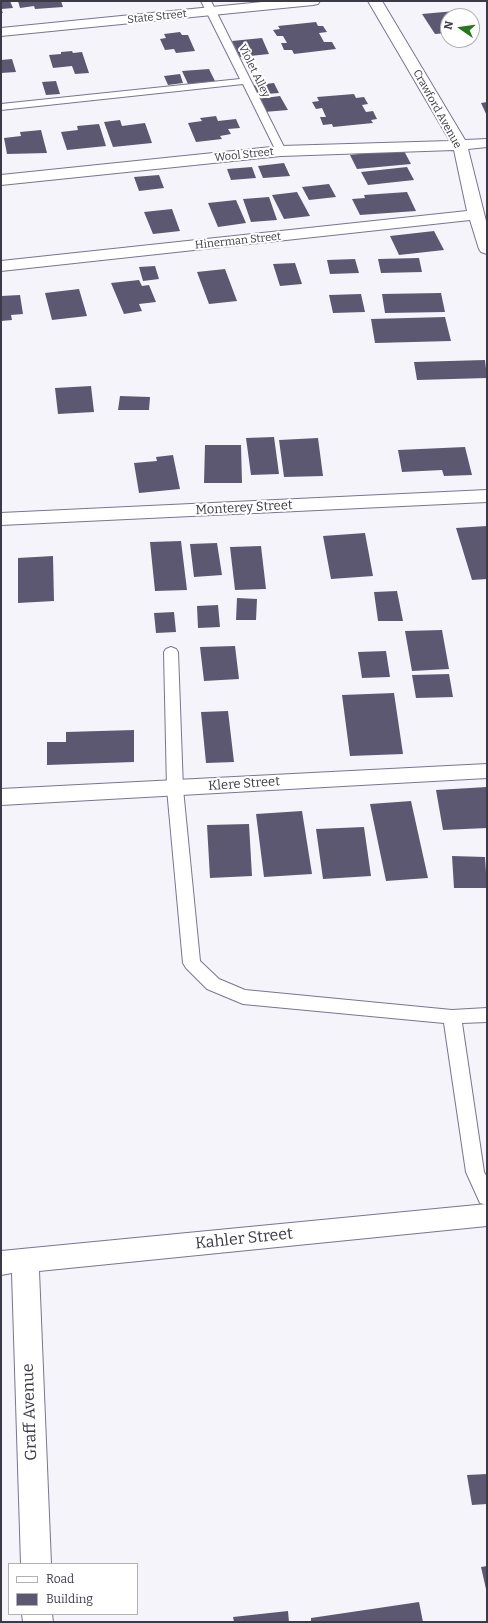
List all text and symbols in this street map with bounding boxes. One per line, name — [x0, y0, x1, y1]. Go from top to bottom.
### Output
street label: State Street — [127, 7, 187, 27]
north arrow — [440, 8, 480, 48]
text: N — [442, 20, 456, 31]
street label: Violet Alley — [235, 42, 273, 100]
street label: Crawford Avenue — [410, 67, 464, 151]
street label: Wool Street — [214, 145, 274, 165]
street label: Hinerman Street — [194, 230, 282, 252]
street label: Monterey Street — [195, 498, 293, 518]
street label: Klere Street — [208, 774, 280, 794]
street label: Kahler Street — [194, 1224, 294, 1254]
street label: Graff Avenue — [19, 1363, 41, 1461]
legend — [8, 1563, 138, 1615]
text: Road — [46, 1572, 74, 1586]
text: Building — [46, 1592, 93, 1606]

